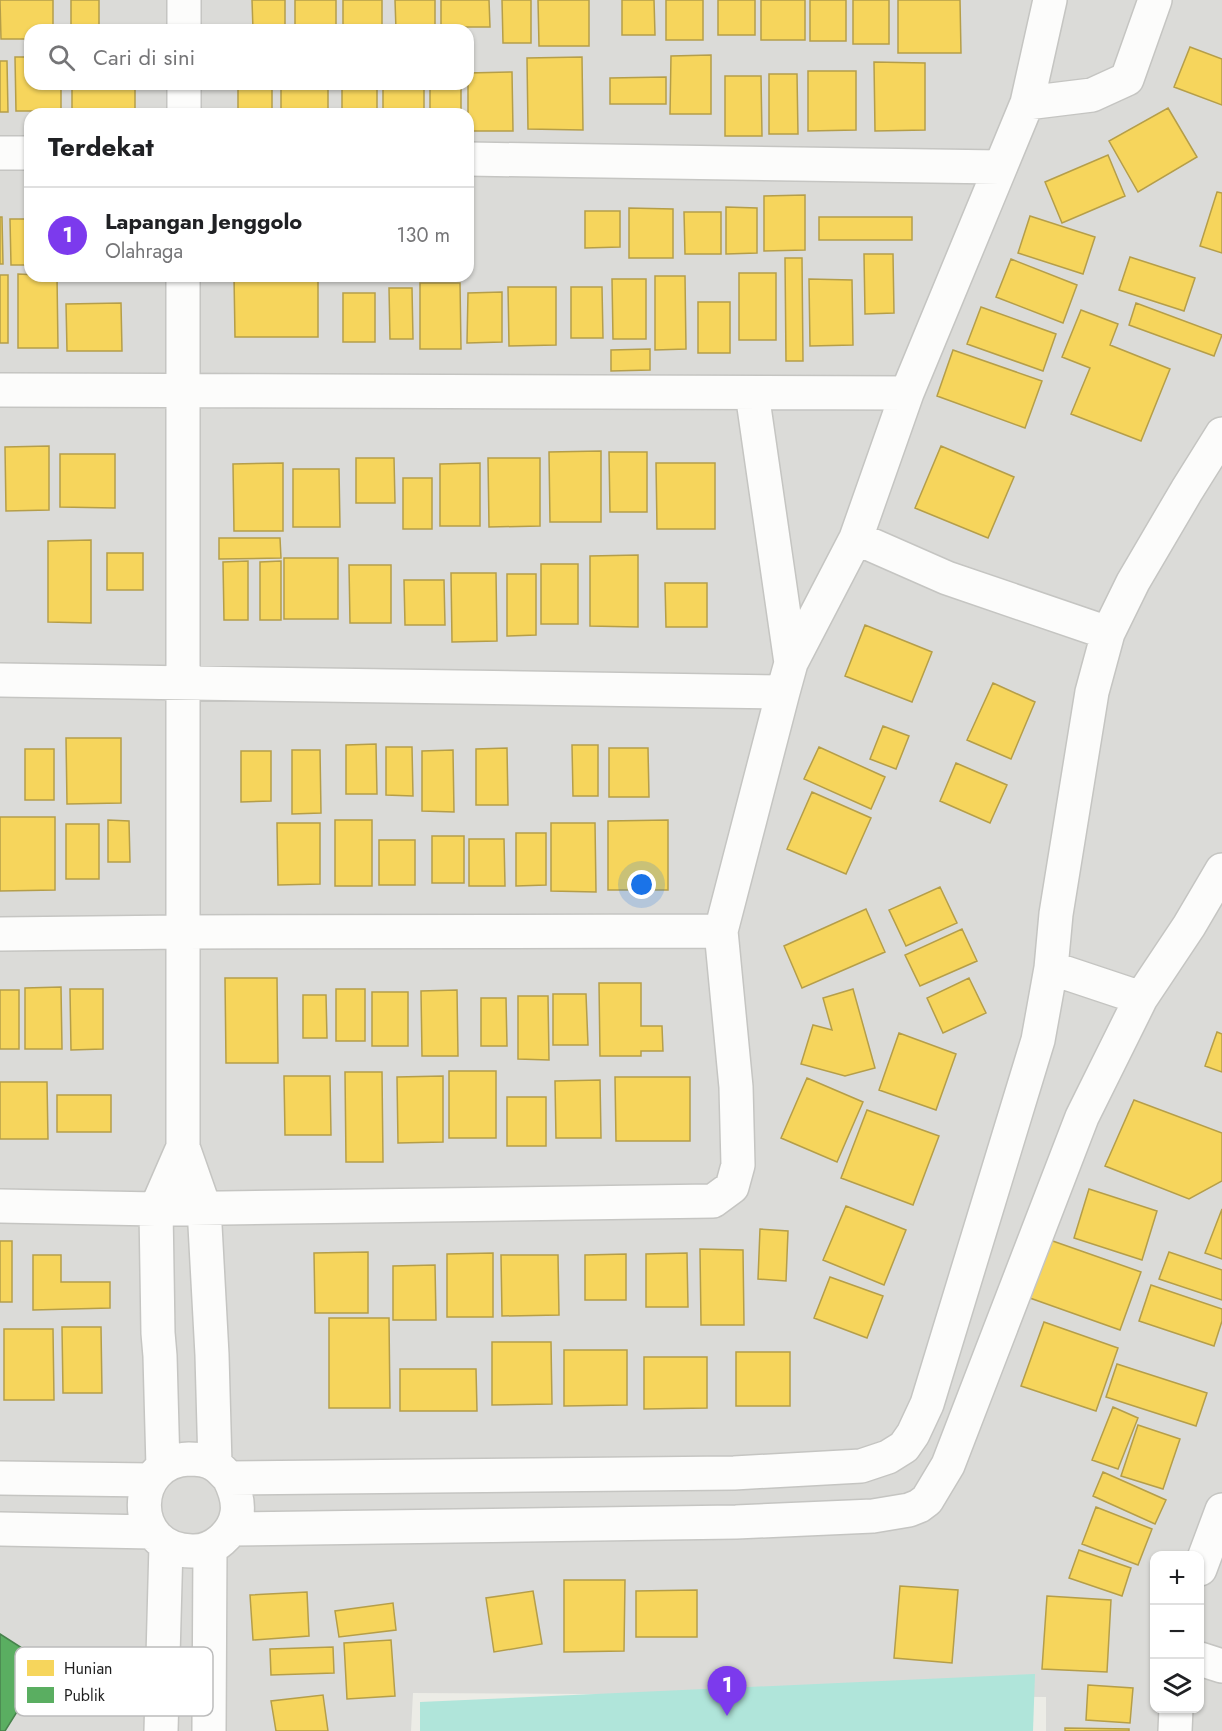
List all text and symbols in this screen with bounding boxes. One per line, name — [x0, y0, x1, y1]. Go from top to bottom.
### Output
search box — [24, 24, 474, 90]
icon: search — [45, 41, 78, 74]
text: Cari di sini — [93, 41, 195, 73]
text: Terdekat — [48, 128, 154, 166]
text: Lapangan Jenggolo — [105, 205, 302, 237]
text: 1 — [62, 221, 73, 250]
text: 130 m — [396, 221, 450, 250]
text: Olahraga — [105, 237, 183, 266]
your location — [627, 870, 656, 899]
map controls — [1150, 1551, 1204, 1713]
button: + — [1150, 1551, 1204, 1605]
button: − — [1150, 1605, 1204, 1659]
legend — [15, 1647, 213, 1716]
text: Hunian — [64, 1657, 113, 1680]
button: layers — [1150, 1659, 1204, 1713]
pin: 1 — [708, 1666, 746, 1716]
text: Publik — [64, 1684, 106, 1707]

